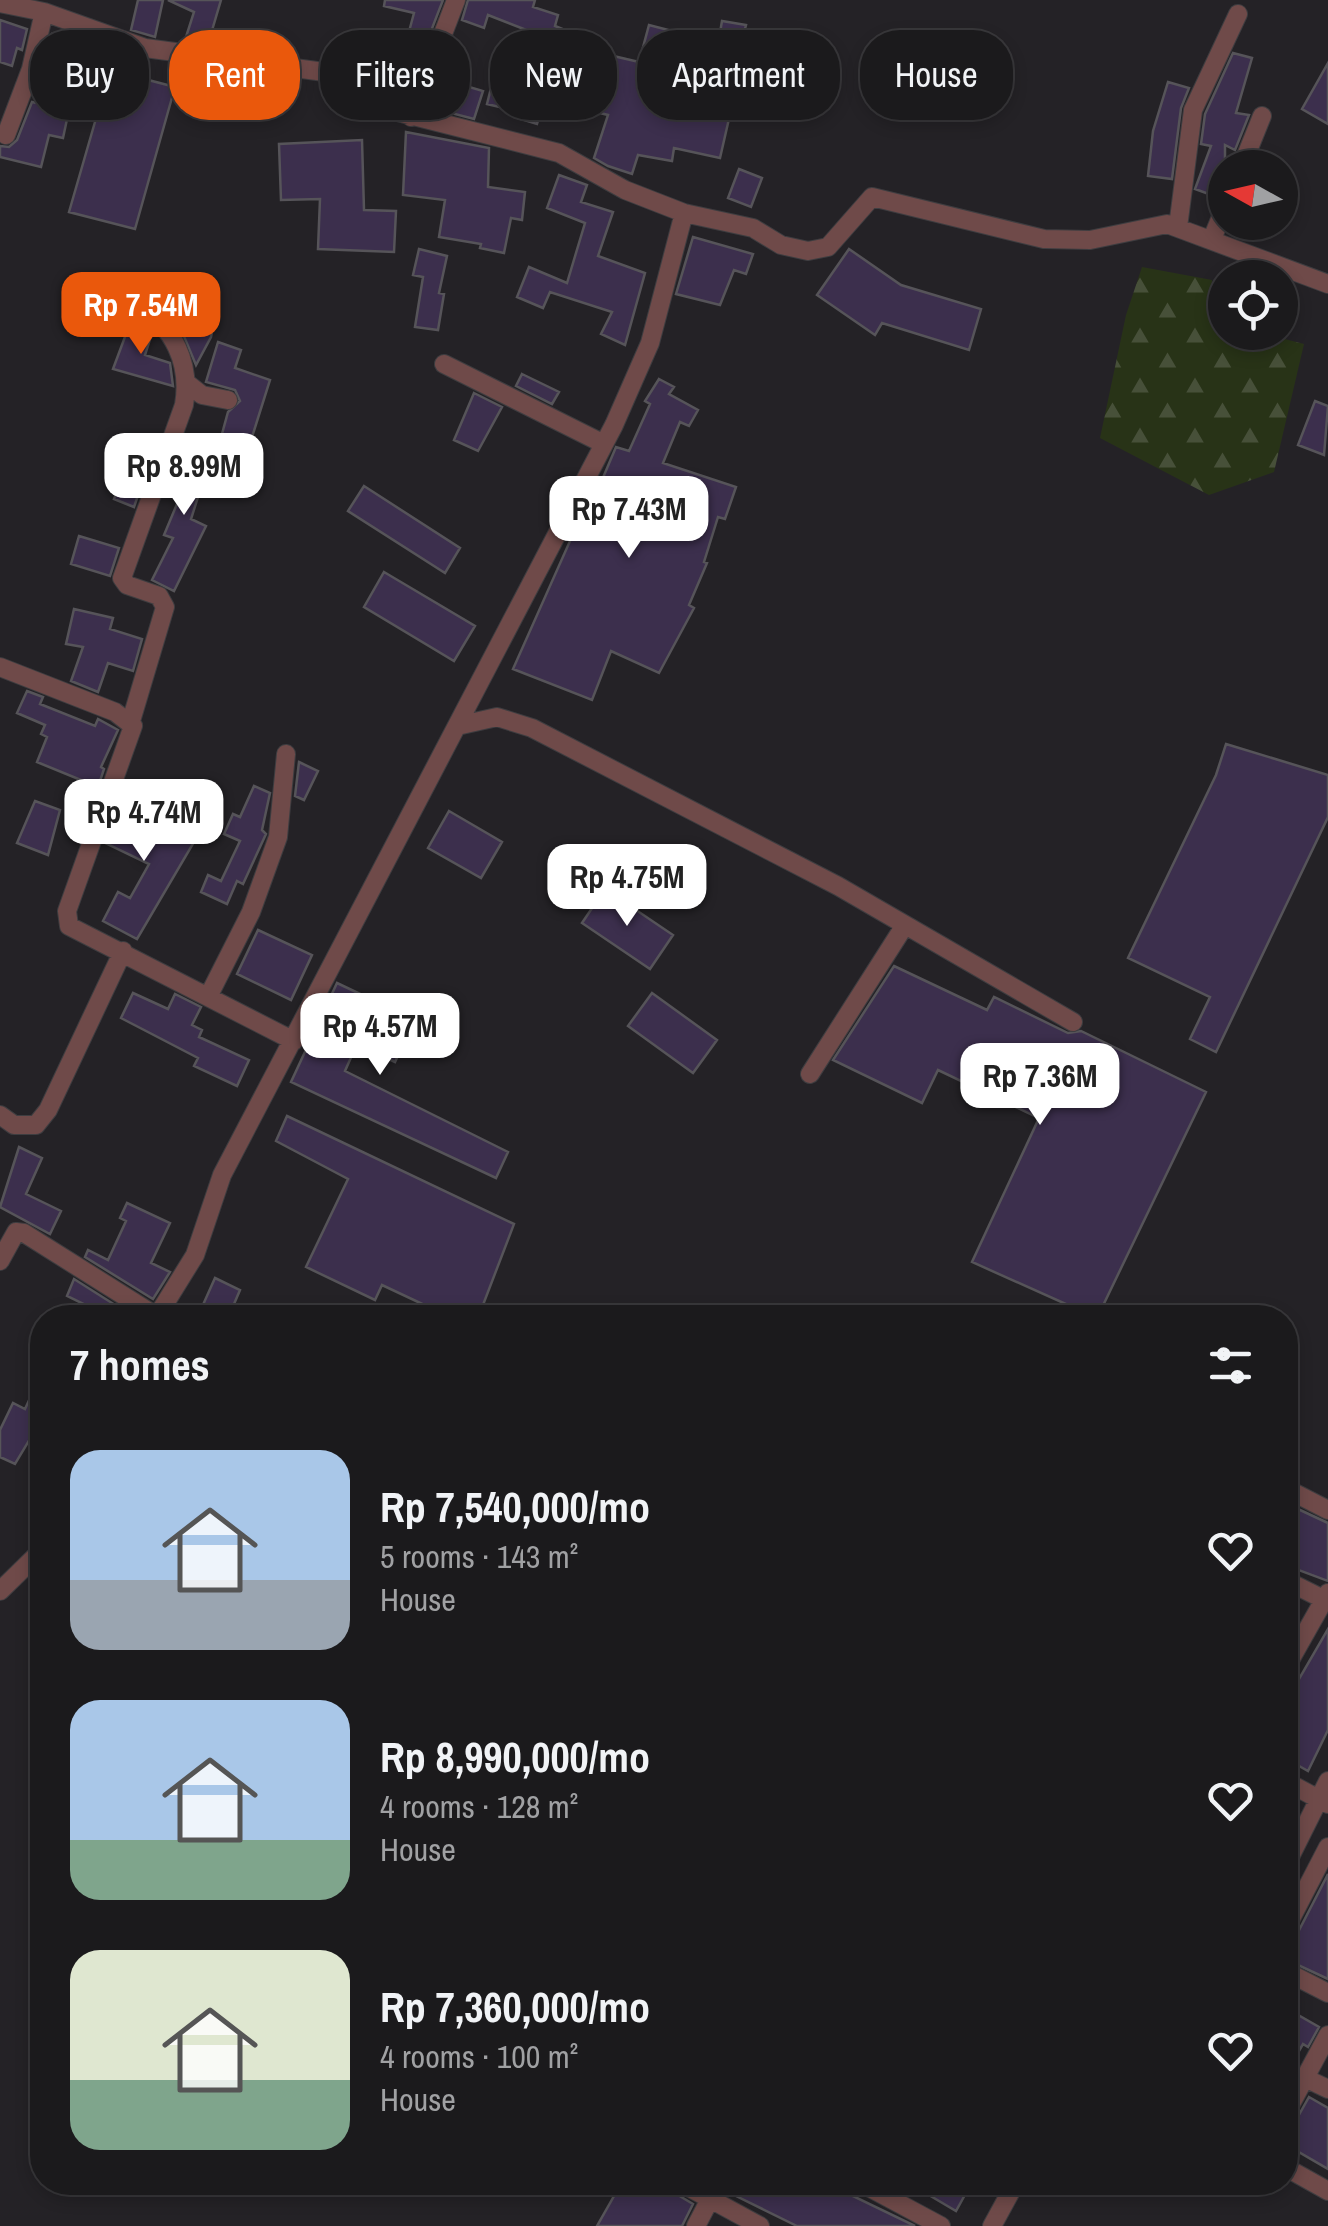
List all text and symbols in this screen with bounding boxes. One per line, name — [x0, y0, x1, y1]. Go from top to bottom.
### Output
chip: Buy — [30, 30, 149, 120]
chip: Rent — [169, 30, 300, 120]
chip: Filters — [320, 30, 470, 120]
chip: New — [490, 30, 617, 120]
chip: Apartment — [637, 30, 840, 120]
chip: House — [860, 30, 1013, 120]
north arrow — [1208, 150, 1298, 240]
map controls — [1208, 150, 1298, 350]
button: locate — [1208, 260, 1298, 350]
pin: Rp 7.54M — [38, 272, 244, 357]
text: Rp 7.54M — [83, 283, 199, 326]
pin: Rp 8.99M — [81, 433, 287, 518]
text: Rp 8.99M — [126, 444, 242, 487]
pin: Rp 7.43M — [526, 476, 732, 561]
text: Rp 7.43M — [571, 487, 687, 530]
pin: Rp 4.74M — [41, 779, 247, 864]
text: Rp 4.74M — [86, 790, 202, 833]
pin: Rp 4.75M — [524, 844, 730, 929]
text: Rp 4.75M — [569, 855, 685, 898]
pin: Rp 4.57M — [277, 993, 483, 1078]
text: Rp 4.57M — [322, 1004, 438, 1047]
pin: Rp 7.36M — [937, 1043, 1143, 1128]
text: Rp 7.36M — [982, 1054, 1098, 1097]
text: 7 homes — [70, 1337, 210, 1393]
icon: filters — [1203, 1338, 1258, 1393]
text: Rp 7,540,000/mo — [380, 1479, 650, 1535]
icon: home — [150, 1490, 270, 1610]
icon: heart — [1203, 1523, 1258, 1578]
text: 5 rooms · 143 m² — [380, 1535, 578, 1578]
text: House — [380, 1578, 456, 1621]
text: Rp 8,990,000/mo — [380, 1729, 650, 1785]
icon: home — [150, 1740, 270, 1860]
icon: heart — [1203, 1773, 1258, 1828]
text: 4 rooms · 128 m² — [380, 1785, 578, 1828]
text: House — [380, 1828, 456, 1871]
text: Rp 7,360,000/mo — [380, 1979, 650, 2035]
icon: home — [150, 1990, 270, 2110]
icon: heart — [1203, 2023, 1258, 2078]
text: 4 rooms · 100 m² — [380, 2035, 578, 2078]
text: House — [380, 2078, 456, 2121]

